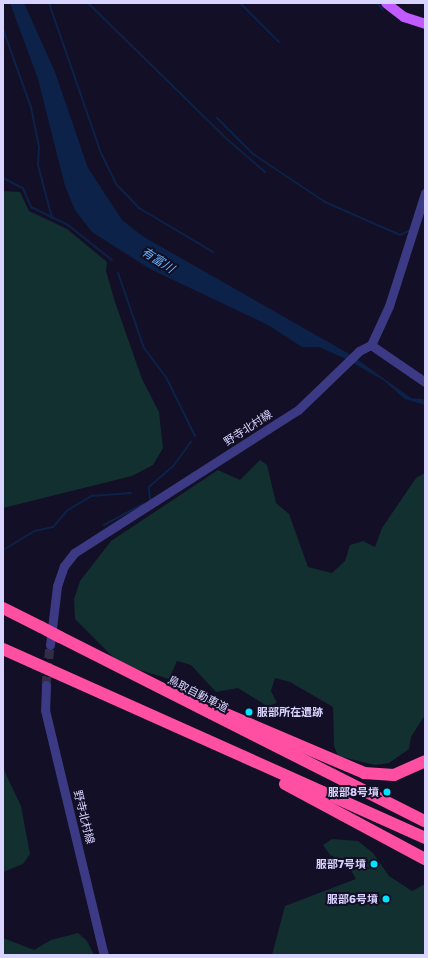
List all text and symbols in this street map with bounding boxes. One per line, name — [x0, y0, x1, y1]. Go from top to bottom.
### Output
water label: 有富川 — [139, 244, 177, 276]
street label: 野寺北村線 — [221, 407, 275, 449]
street label: 鳥取自動車道 — [166, 673, 230, 715]
place label: 服部所在遺跡 — [257, 705, 323, 719]
marker: 服部所在遺跡 — [244, 707, 254, 717]
place label: 服部8号墳 — [328, 785, 379, 799]
marker: 服部8号墳 — [382, 787, 392, 797]
street label: 野寺北村線 — [71, 789, 97, 845]
place label: 服部7号墳 — [316, 857, 366, 871]
marker: 服部7号墳 — [369, 859, 379, 869]
place label: 服部6号墳 — [327, 892, 378, 906]
marker: 服部6号墳 — [381, 894, 391, 904]

